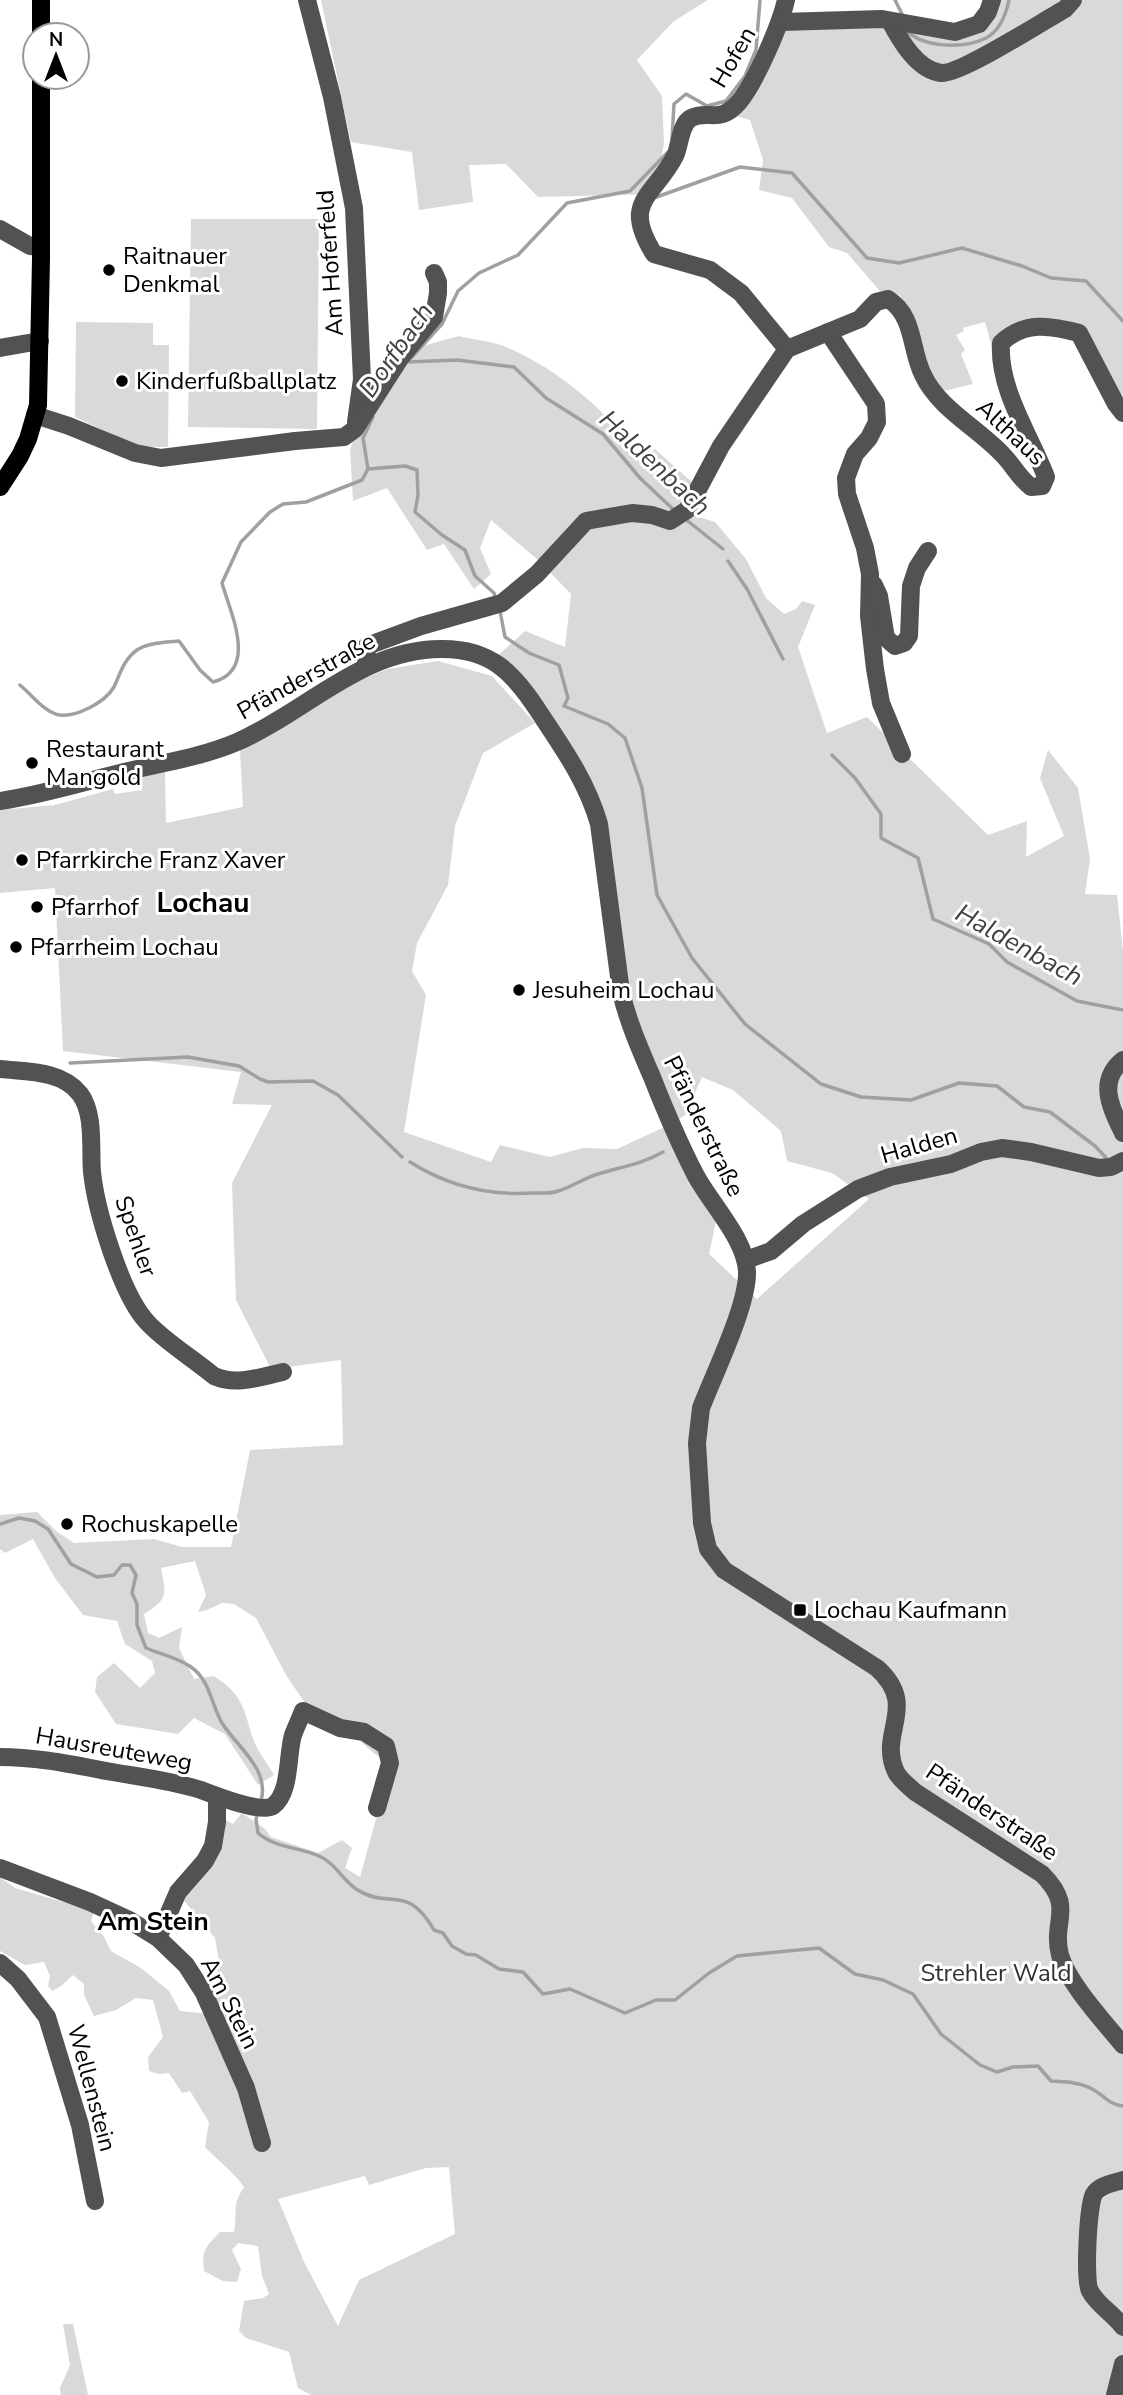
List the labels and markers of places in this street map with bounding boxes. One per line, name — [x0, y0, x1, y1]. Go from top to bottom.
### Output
place label: Raitnauer Denkmal — [123, 240, 227, 300]
marker: Raitnauer Denkmal — [101, 262, 117, 278]
place label: Kinderfußballplatz — [136, 365, 337, 397]
marker: Kinderfußballplatz — [114, 373, 130, 389]
place label: Restaurant Mangold — [46, 733, 164, 793]
marker: Restaurant Mangold — [24, 755, 40, 771]
place label: Pfarrkirche Franz Xaver — [36, 844, 286, 876]
marker: Pfarrkirche Franz Xaver — [14, 852, 30, 868]
place label: Pfarrhof — [51, 891, 140, 923]
marker: Pfarrhof — [29, 899, 45, 915]
place label: Pfarrheim Lochau — [30, 931, 219, 963]
marker: Pfarrheim Lochau — [8, 939, 24, 955]
place label: Jesuheim Lochau — [532, 974, 714, 1006]
marker: Jesuheim Lochau — [511, 982, 527, 998]
place label: Rochuskapelle — [81, 1508, 238, 1540]
marker: Rochuskapelle — [59, 1516, 75, 1532]
place label: Lochau Kaufmann — [814, 1594, 1007, 1626]
marker: Lochau Kaufmann — [792, 1602, 808, 1618]

